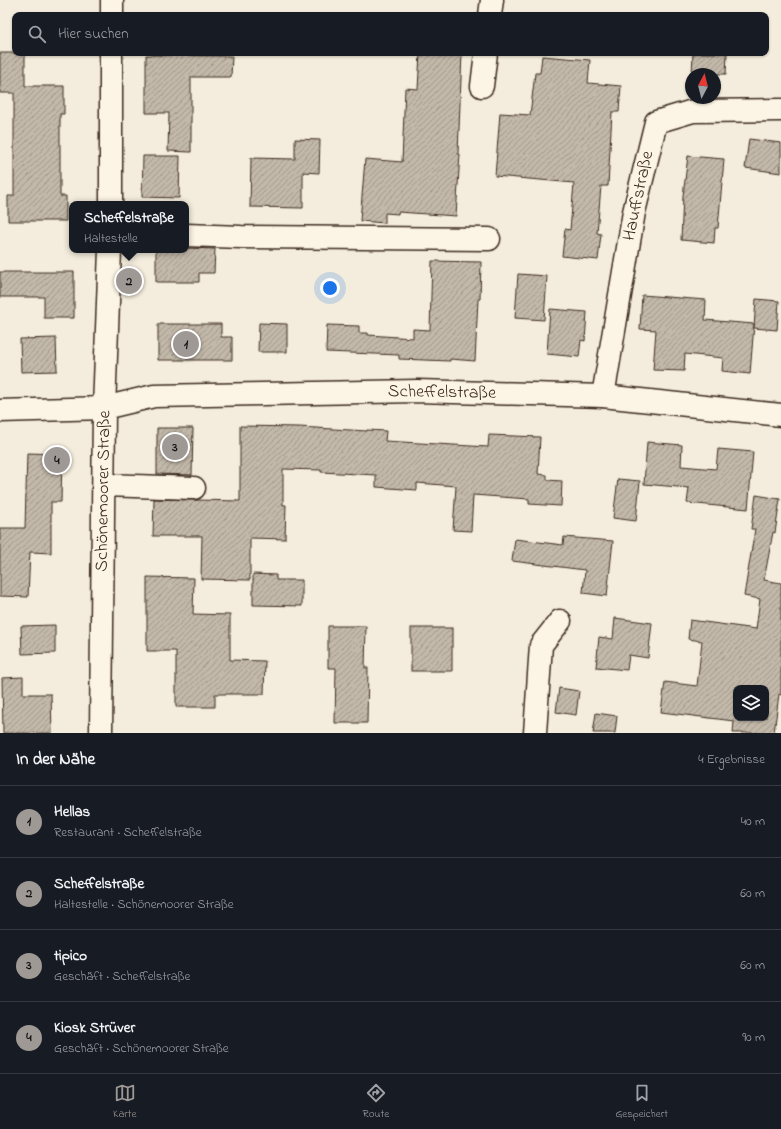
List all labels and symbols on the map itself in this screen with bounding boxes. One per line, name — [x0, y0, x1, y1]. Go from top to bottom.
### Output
north arrow — [685, 68, 721, 104]
street label: Hauffstraße — [617, 148, 661, 243]
pin: 2 — [116, 266, 142, 296]
your location — [320, 278, 340, 298]
pin: 1 — [173, 329, 199, 359]
street label: Scheffelstraße — [388, 379, 497, 407]
street label: Schönemoorer Straße — [90, 409, 118, 572]
pin: 3 — [162, 432, 188, 462]
pin: 4 — [44, 445, 70, 475]

